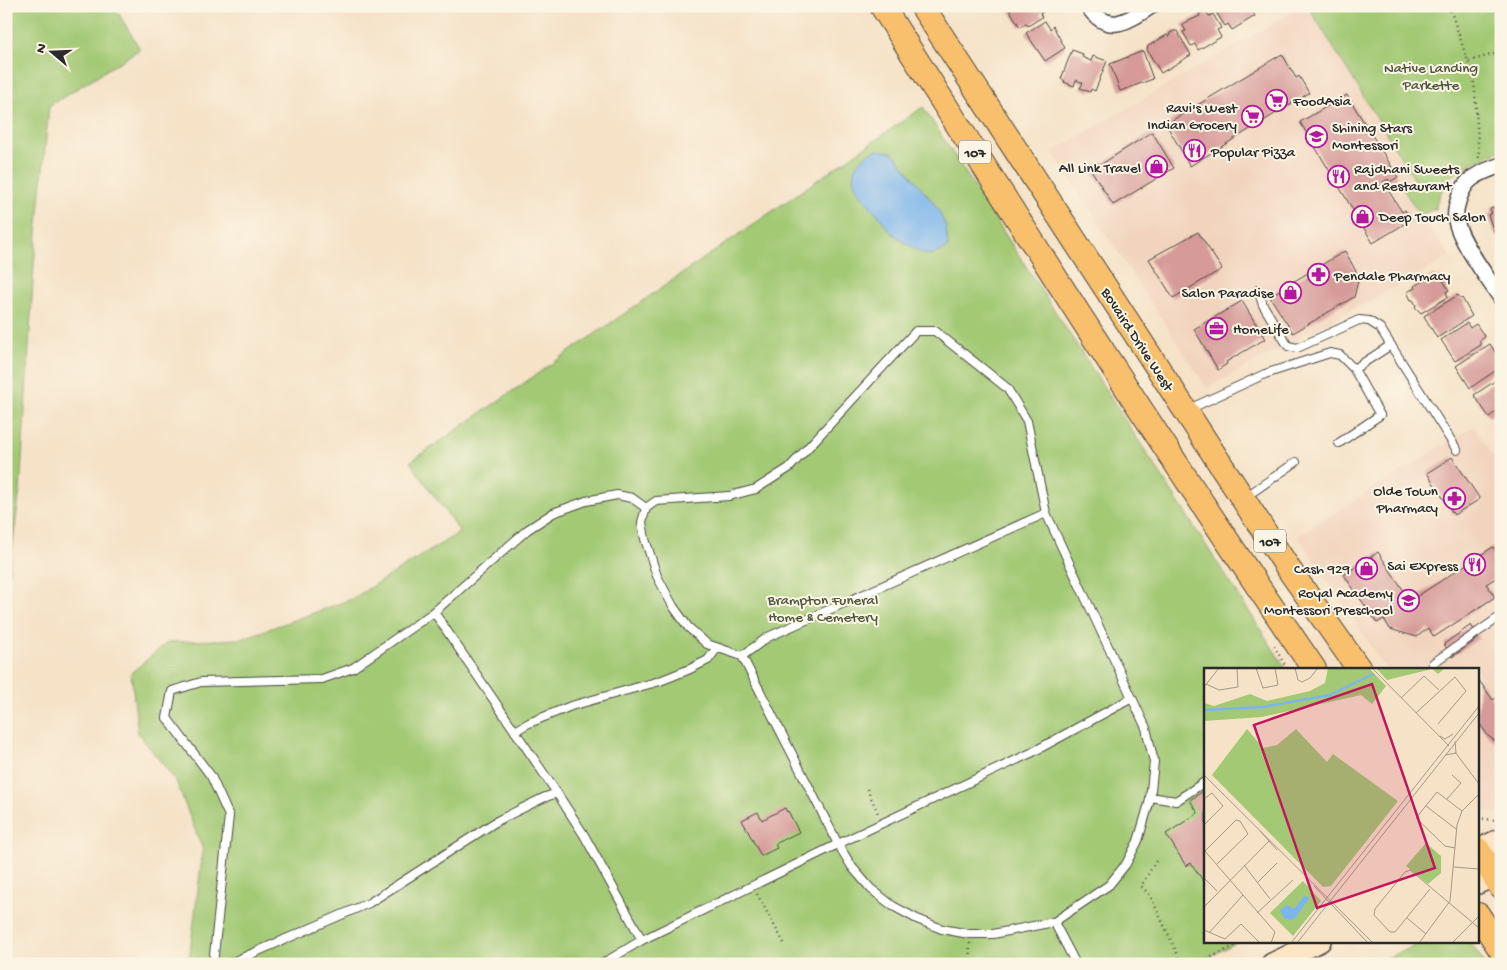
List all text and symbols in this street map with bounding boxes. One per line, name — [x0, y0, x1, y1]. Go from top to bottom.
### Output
north arrow — [28, 28, 78, 78]
text: N — [33, 41, 52, 56]
park label: Native Landing Parkette — [1384, 60, 1478, 95]
supermarket icon: FoodAsia — [1265, 88, 1289, 112]
place label: FoodAsia — [1292, 93, 1352, 111]
place label: Ravi's West Indian Grocery — [1147, 100, 1239, 135]
supermarket icon: Ravi's West Indian Grocery — [1241, 104, 1265, 128]
place label: Shining Stars Montessori — [1332, 120, 1413, 155]
school or university icon: Shining Stars Montessori — [1304, 124, 1328, 148]
restaurant icon: Popular Pizza — [1183, 139, 1207, 163]
road number: 107 — [959, 140, 991, 163]
place label: Popular Pizza — [1210, 144, 1296, 162]
shop icon: All Link Travel — [1145, 155, 1169, 179]
place label: All Link Travel — [1059, 160, 1141, 178]
place label: Rajdhani Sweets and Restaurant — [1354, 161, 1460, 196]
restaurant icon: Rajdhani Sweets and Restaurant — [1326, 165, 1350, 189]
shop icon: Deep Touch Salon — [1351, 204, 1375, 228]
place label: Deep Touch Salon — [1378, 209, 1486, 227]
pharmacy icon: Pendale Pharmacy — [1306, 263, 1330, 287]
place label: Pendale Pharmacy — [1333, 268, 1451, 286]
shop icon: Salon Paradise — [1278, 280, 1302, 304]
street label: Bovaird Drive West — [1096, 284, 1177, 397]
place label: Salon Paradise — [1181, 285, 1274, 303]
office icon: HomeLife — [1205, 316, 1229, 340]
place label: HomeLife — [1233, 321, 1289, 339]
place label: Olde Town Pharmacy — [1373, 483, 1439, 518]
pharmacy icon: Olde Town Pharmacy — [1442, 487, 1466, 511]
road number: 107 — [1254, 530, 1286, 552]
restaurant icon: Sai Express — [1462, 553, 1486, 577]
shop icon: Cash 929 — [1354, 556, 1378, 580]
place label: Sai Express — [1387, 558, 1458, 576]
place label: Cash 929 — [1294, 561, 1350, 579]
place label: Royal Academy Montessori Preschool — [1264, 585, 1394, 620]
school or university icon: Royal Academy Montessori Preschool — [1397, 589, 1421, 613]
park label: Brampton Funeral Home & Cemetery — [767, 592, 878, 627]
inset map — [1204, 668, 1480, 942]

